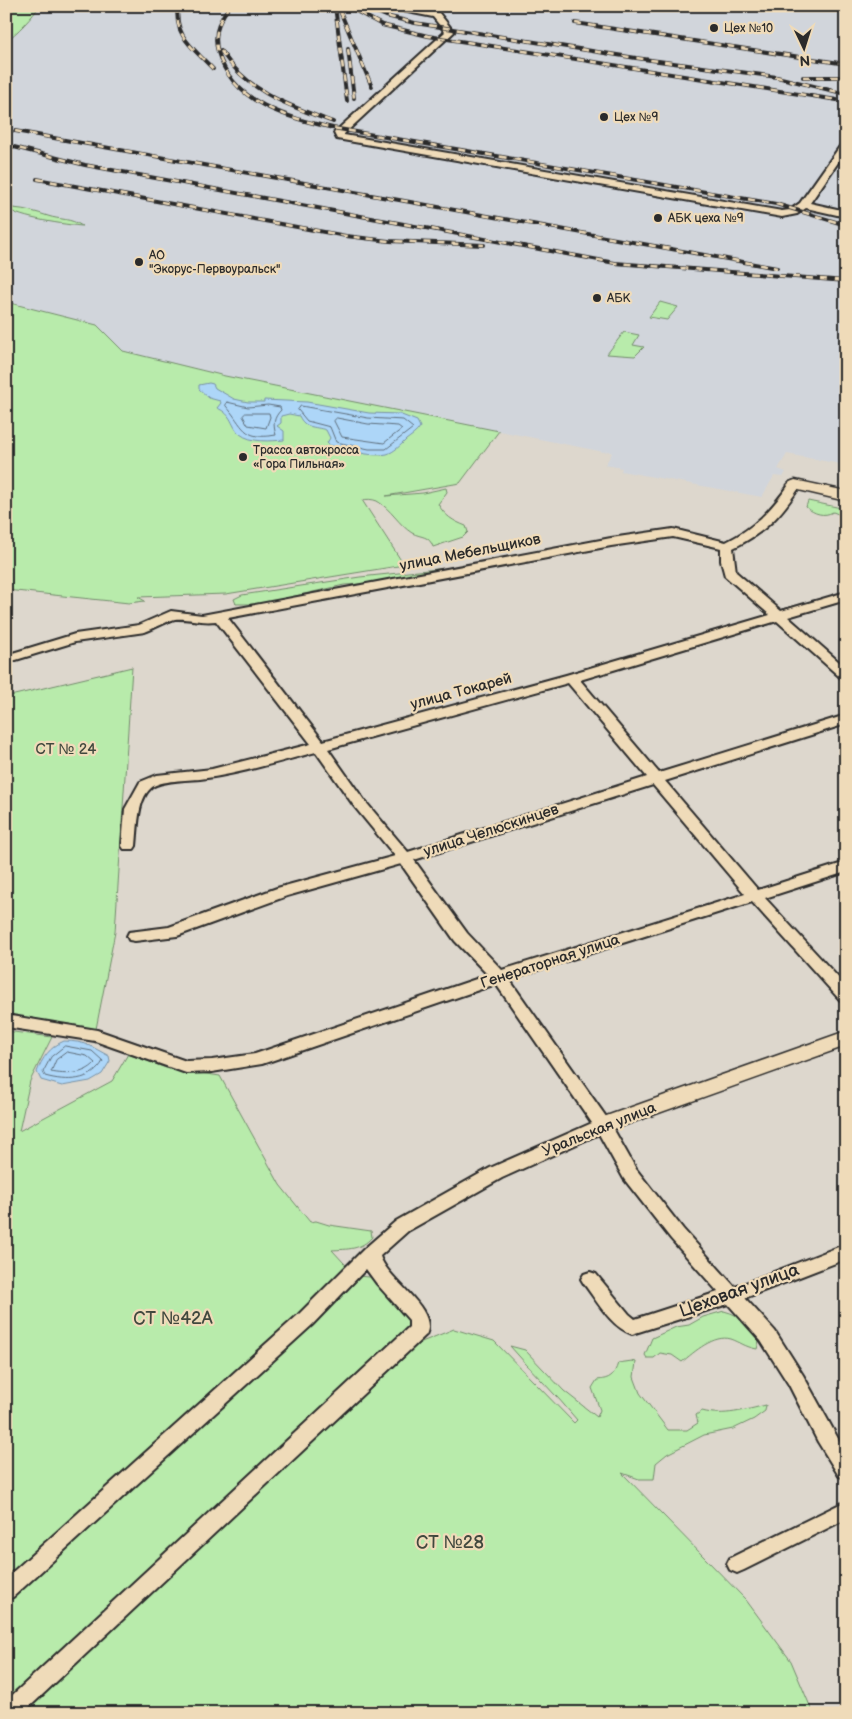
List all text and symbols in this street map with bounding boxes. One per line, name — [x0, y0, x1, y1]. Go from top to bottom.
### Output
place label: Цех №10 — [724, 21, 773, 36]
marker: Цех №10 — [708, 22, 720, 34]
north arrow — [780, 22, 830, 72]
text: N — [799, 52, 811, 69]
place label: Цех №9 — [614, 110, 658, 125]
marker: Цех №9 — [598, 111, 610, 123]
place label: АБК цеха №9 — [667, 211, 744, 226]
marker: АБК цеха №9 — [652, 212, 664, 224]
place label: АО "Экорус-Первоуральск" — [148, 248, 281, 277]
marker: АО "Экорус-Первоуральск" — [133, 256, 145, 268]
place label: АБК — [606, 291, 631, 306]
marker: АБК — [591, 292, 603, 304]
place label: Трасса автокросса «Гора Пильная» — [253, 443, 359, 472]
marker: Трасса автокросса «Гора Пильная» — [237, 451, 249, 463]
street label: улица Мебельщиков — [398, 529, 542, 575]
street label: улица Токарей — [408, 669, 514, 714]
park label: СТ № 24 — [36, 740, 96, 759]
street label: улица Челюскинцев — [421, 800, 561, 861]
street label: Генераторная улица — [478, 930, 622, 993]
street label: Уральская улица — [540, 1098, 659, 1161]
street label: Цеховая улица — [676, 1259, 802, 1322]
park label: СТ №42А — [133, 1308, 213, 1329]
park label: СТ №28 — [416, 1532, 484, 1553]

